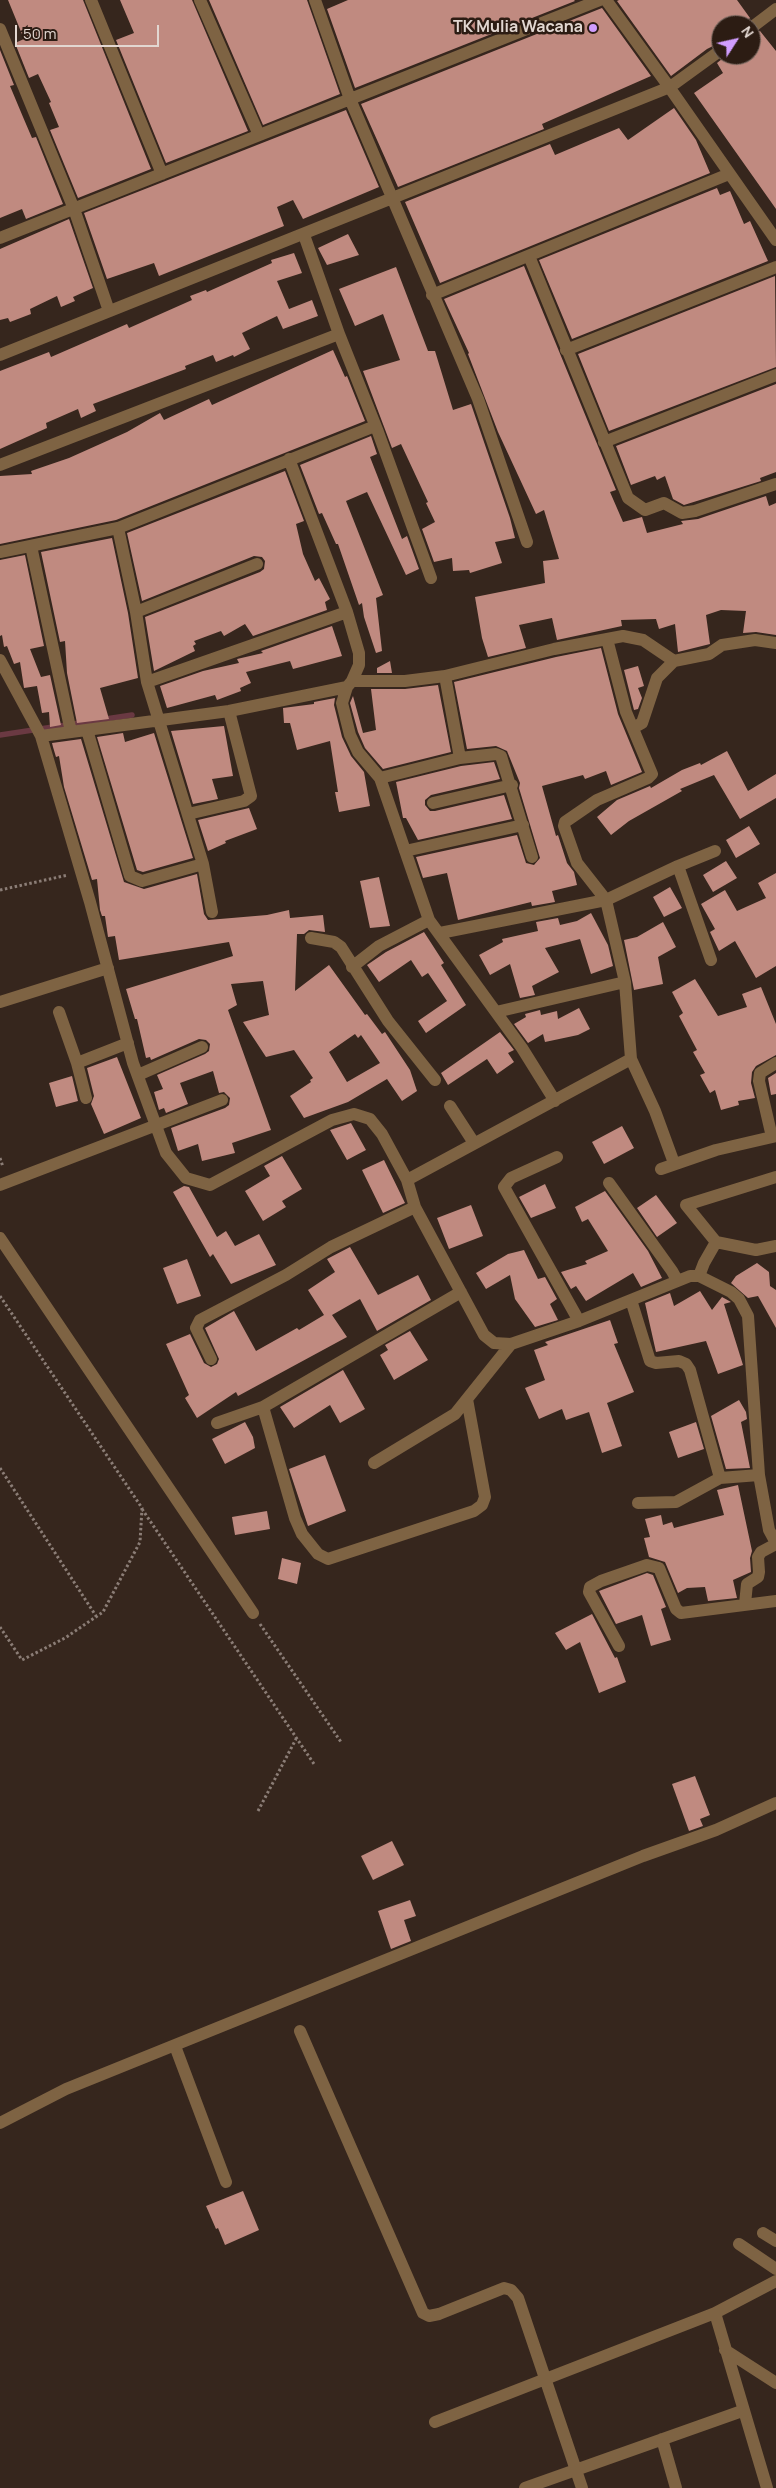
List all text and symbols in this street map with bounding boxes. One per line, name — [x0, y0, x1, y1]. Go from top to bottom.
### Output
scale bar — [18, 15, 161, 47]
north arrow — [711, 15, 761, 65]
place label: TK Mulia Wacana — [453, 18, 583, 38]
marker: TK Mulia Wacana — [587, 22, 599, 34]
text: N — [737, 22, 759, 41]
text: 50 m — [23, 23, 57, 44]

